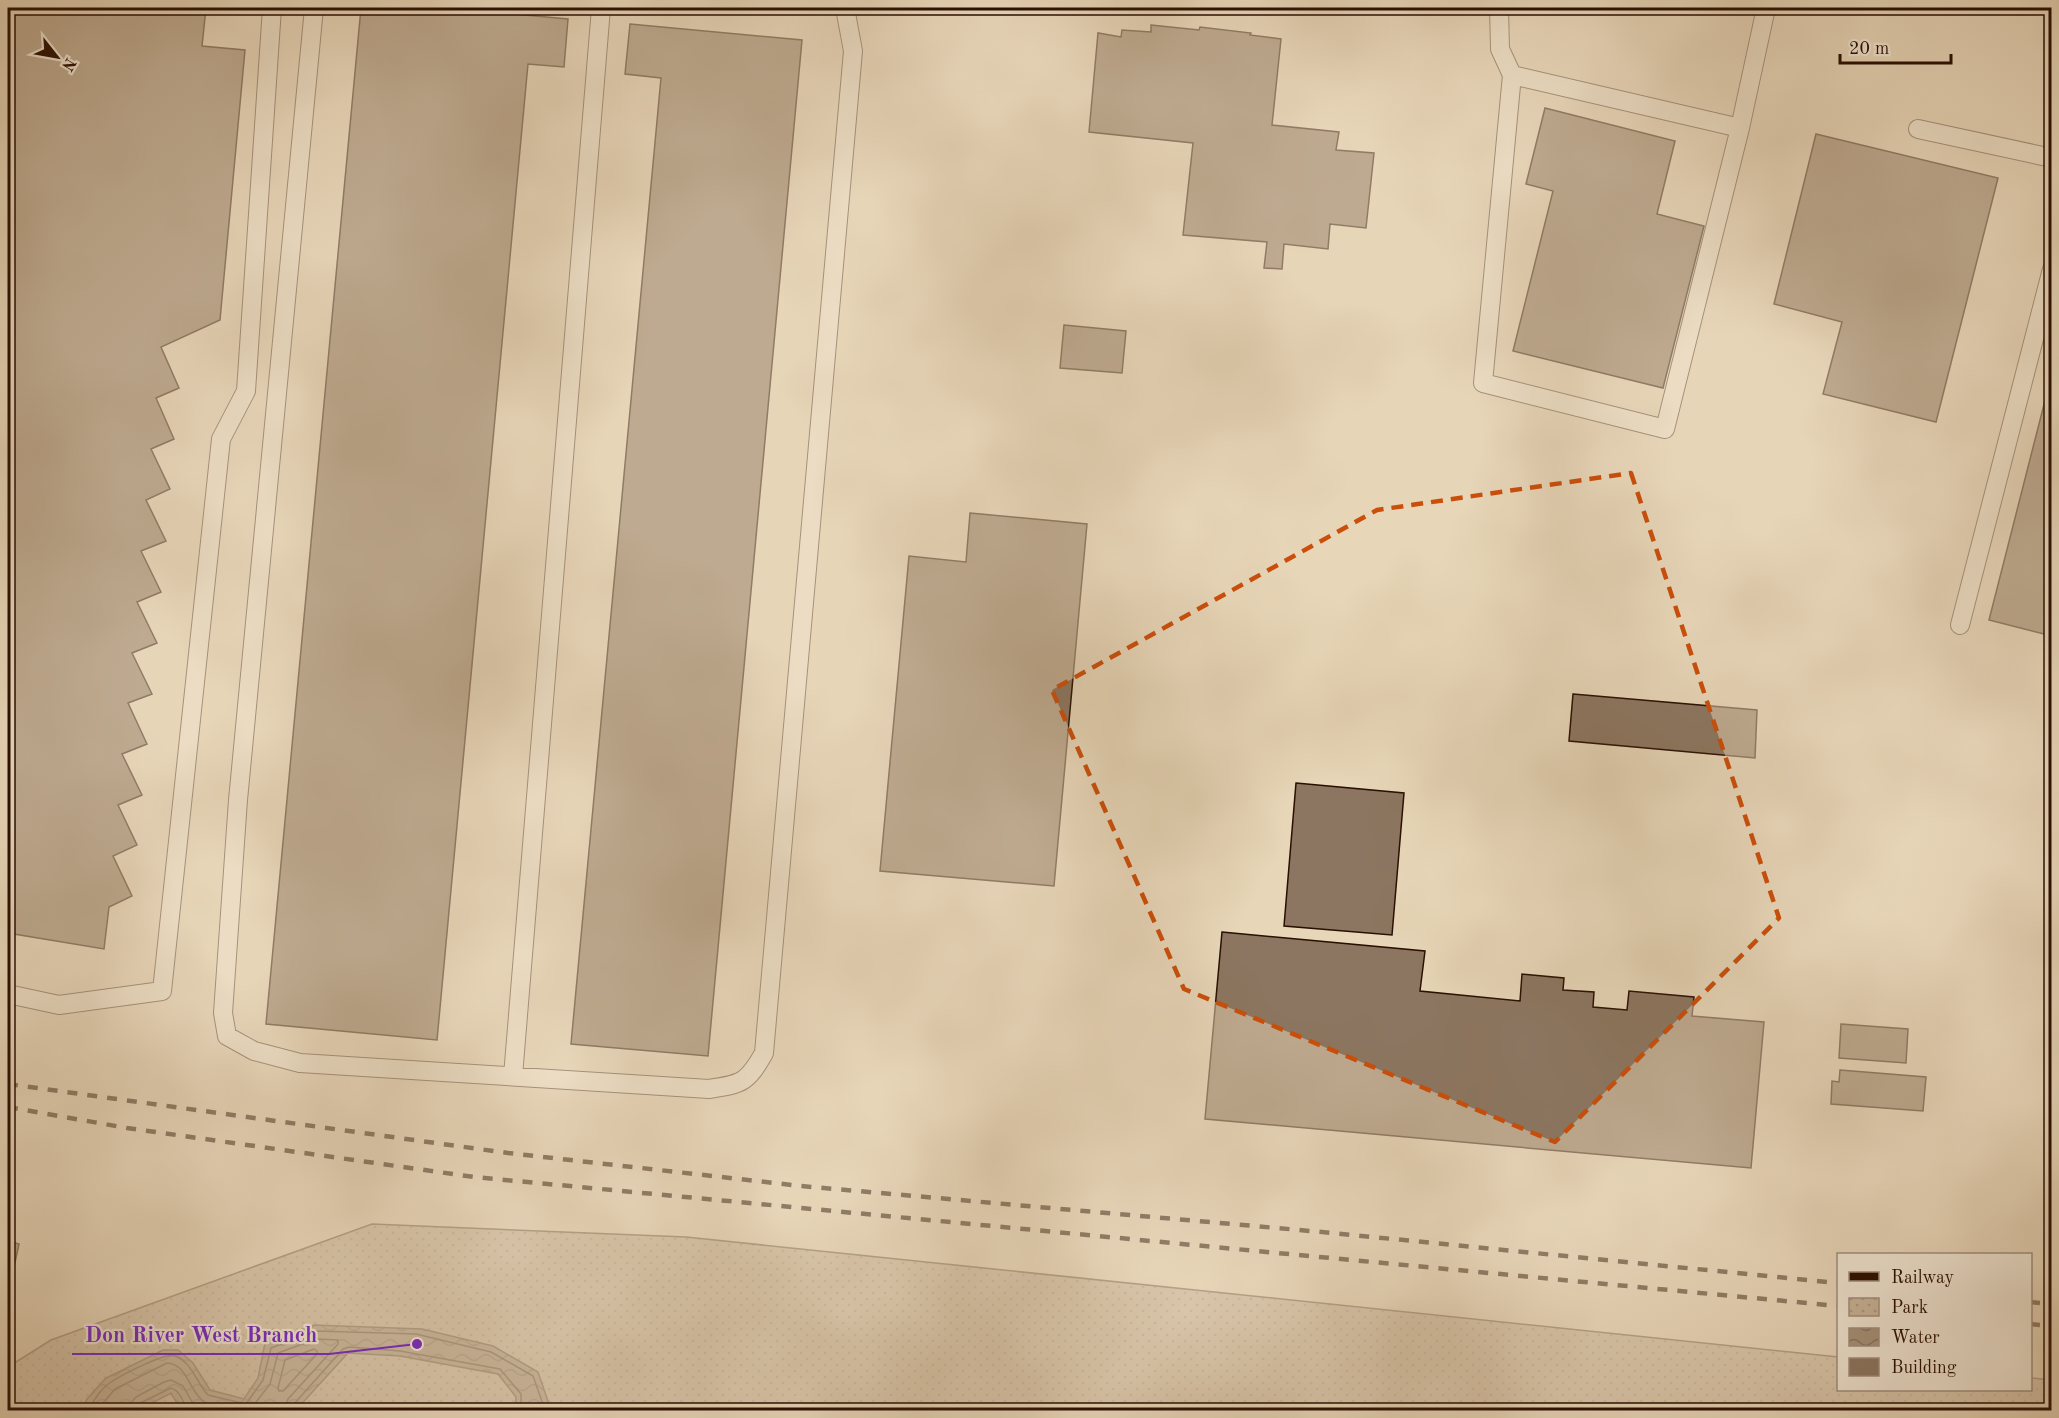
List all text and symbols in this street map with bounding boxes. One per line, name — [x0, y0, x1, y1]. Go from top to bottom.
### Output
north arrow — [27, 27, 87, 87]
scale bar — [1840, 27, 1951, 65]
text: 20 m — [1849, 40, 1889, 58]
text: N — [58, 54, 78, 74]
legend — [1837, 1253, 2032, 1391]
text: Railway — [1891, 1269, 1954, 1287]
text: Park — [1891, 1299, 1928, 1317]
callout: Don River West Branch — [72, 1314, 329, 1354]
text: Don River West Branch — [85, 1325, 317, 1347]
text: Water — [1891, 1329, 1940, 1347]
text: Building — [1891, 1359, 1957, 1377]

